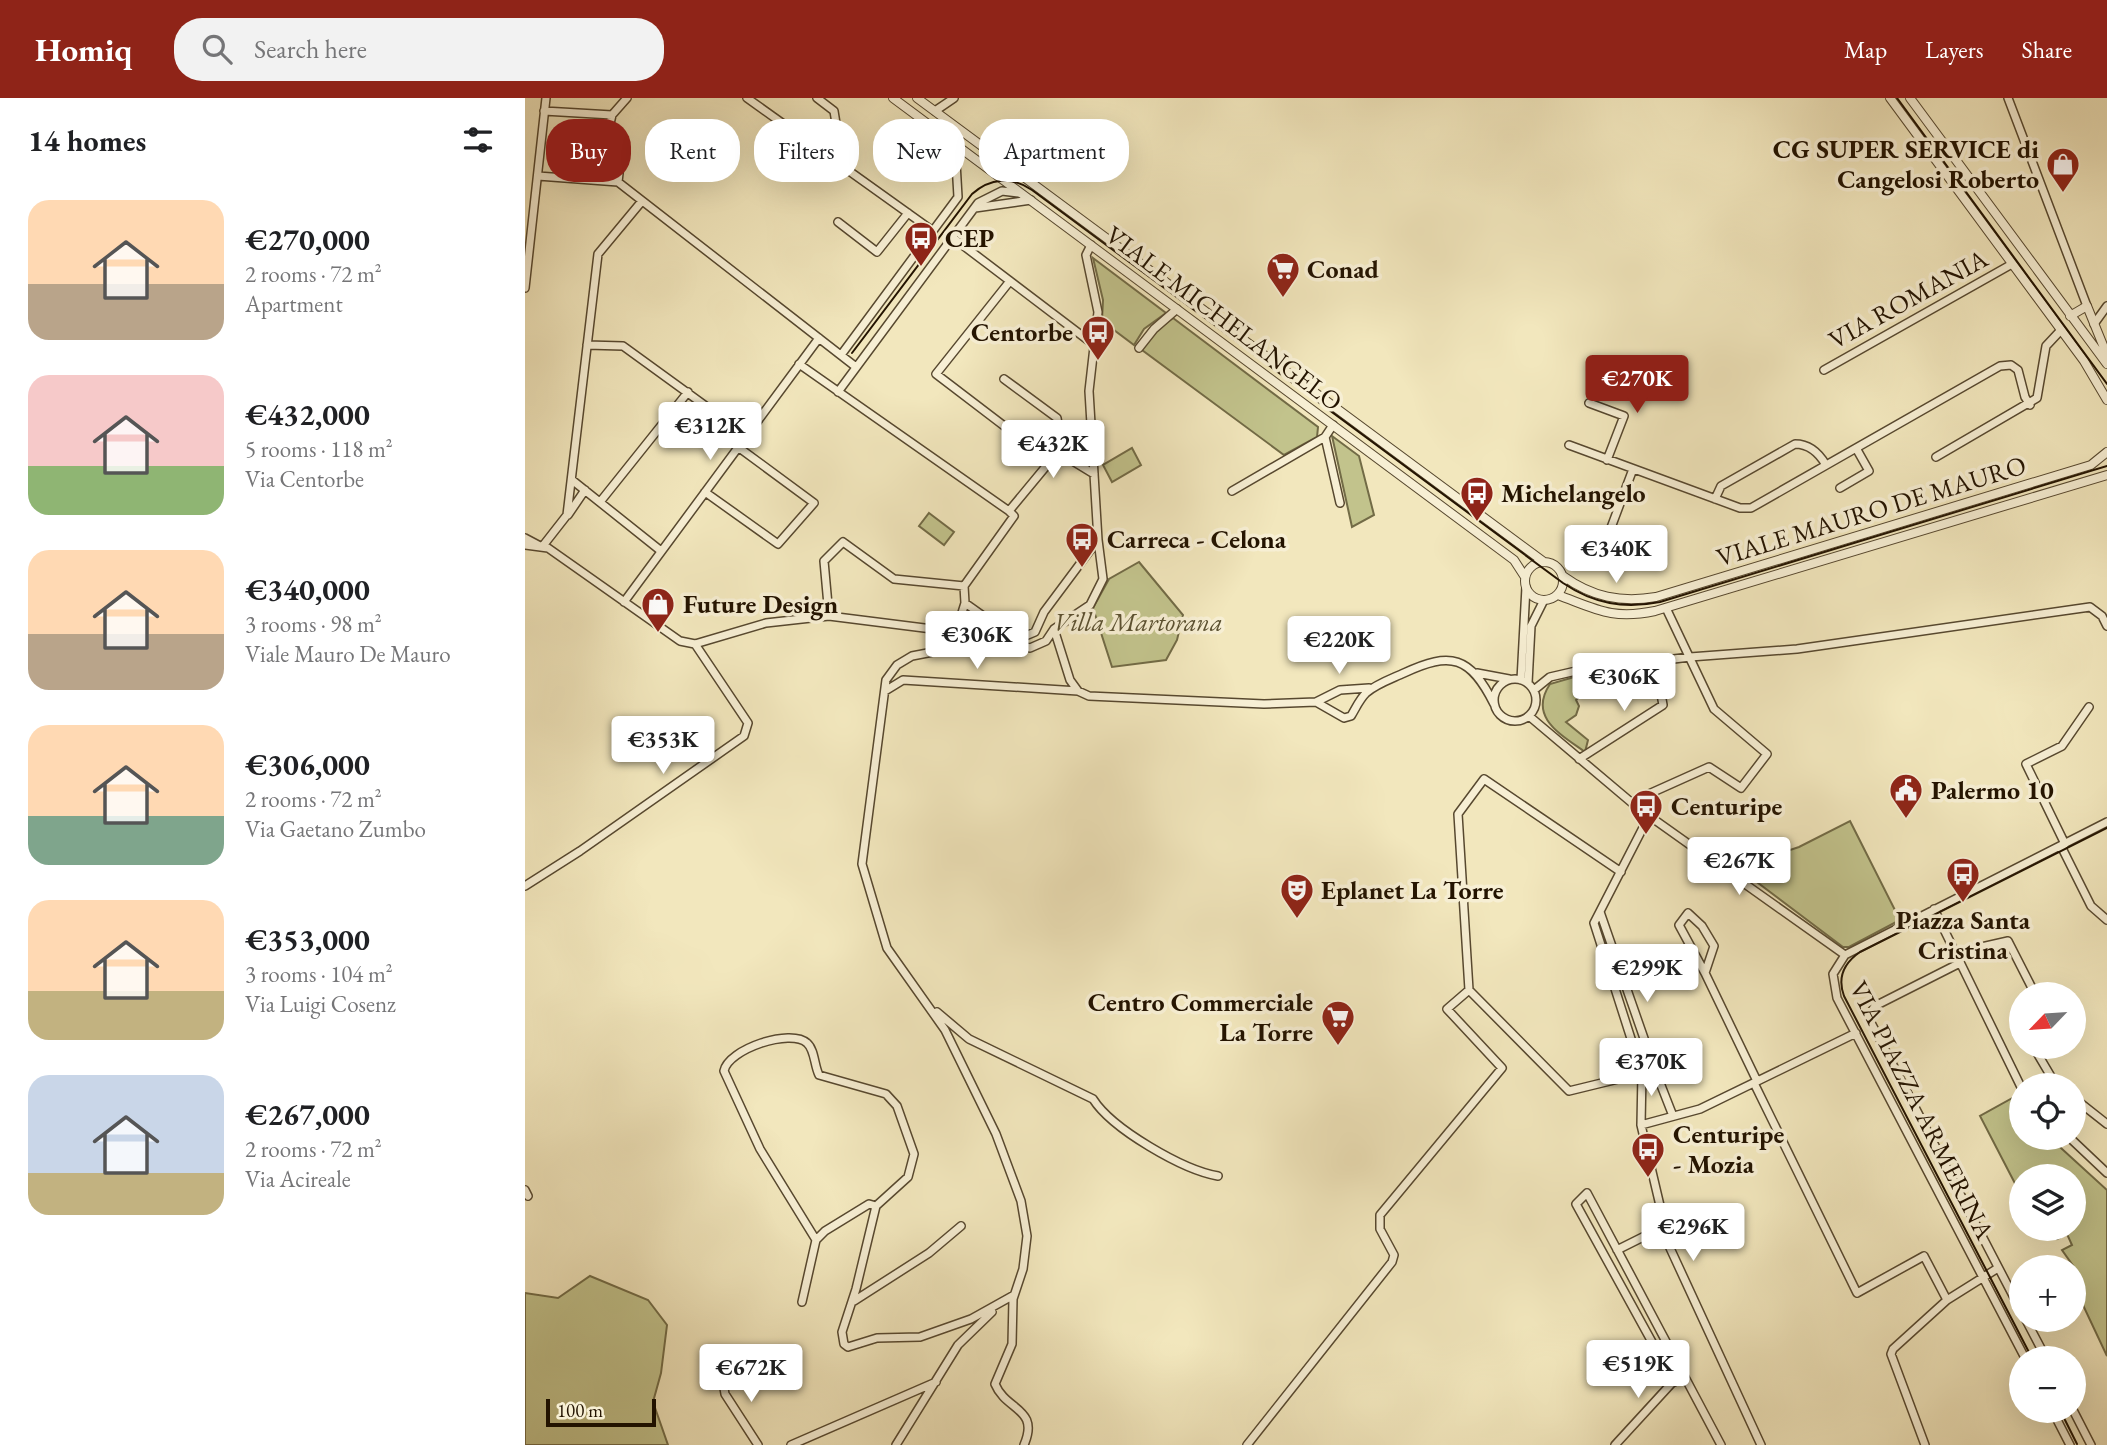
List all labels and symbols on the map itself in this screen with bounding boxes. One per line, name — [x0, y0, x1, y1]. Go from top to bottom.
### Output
place label: CG SUPER SERVICE di Cangelosi Roberto — [1773, 132, 2039, 196]
shop icon: CG SUPER SERVICE di Cangelosi Roberto — [2044, 145, 2082, 194]
street label: VIALE MICHELANGELO — [1099, 218, 1349, 418]
bus stop icon: CEP — [902, 219, 940, 268]
place label: CEP — [945, 221, 994, 255]
street label: VIA ROMANIA — [1822, 241, 1994, 357]
supermarket icon: Conad — [1264, 250, 1302, 299]
place label: Conad — [1307, 252, 1380, 286]
bus stop icon: Centorbe — [1079, 313, 1117, 362]
place label: Centorbe — [971, 315, 1073, 349]
pin: €270K — [1588, 356, 1686, 415]
pin: €312K — [661, 402, 759, 462]
pin: €432K — [1004, 420, 1102, 480]
street label: VIALE MAURO DE MAURO — [1712, 448, 2030, 574]
bus stop icon: Michelangelo — [1458, 474, 1496, 523]
place label: Michelangelo — [1501, 476, 1646, 510]
bus stop icon: Carreca - Celona — [1063, 520, 1101, 569]
place label: Carreca - Celona — [1107, 522, 1287, 556]
pin: €340K — [1567, 526, 1665, 585]
shop icon: Future Design — [639, 585, 677, 634]
place label: Future Design — [683, 587, 838, 621]
park label: Villa Martorana — [1053, 605, 1223, 639]
pin: €306K — [928, 612, 1026, 671]
pin: €220K — [1290, 616, 1388, 676]
pin: €306K — [1575, 654, 1673, 713]
pin: €353K — [614, 716, 712, 776]
public building icon: Palermo 10 — [1887, 771, 1925, 820]
place label: Palermo 10 — [1931, 773, 2054, 807]
bus stop icon: Centuripe — [1627, 787, 1665, 836]
place label: Centuripe — [1671, 789, 1782, 823]
pin: €267K — [1690, 838, 1788, 897]
bus stop icon: Piazza Santa Cristina — [1944, 855, 1982, 904]
theatre icon: Eplanet La Torre — [1278, 871, 1316, 920]
place label: Eplanet La Torre — [1321, 873, 1504, 907]
place label: Piazza Santa Cristina — [1896, 903, 2031, 967]
pin: €299K — [1598, 944, 1696, 1004]
street label: VIA PIAZZA ARMERINA — [1842, 975, 2002, 1246]
north arrow — [2009, 982, 2086, 1059]
place label: Centro Commerciale La Torre — [1088, 985, 1313, 1049]
supermarket icon: Centro Commerciale La Torre — [1319, 998, 1357, 1047]
pin: €370K — [1602, 1038, 1700, 1098]
place label: Centuripe - Mozia — [1673, 1117, 1784, 1181]
bus stop icon: Centuripe - Mozia — [1629, 1130, 1667, 1179]
pin: €296K — [1644, 1204, 1742, 1263]
pin: €519K — [1589, 1340, 1687, 1400]
pin: €672K — [702, 1344, 800, 1404]
scale bar — [546, 1396, 656, 1428]

